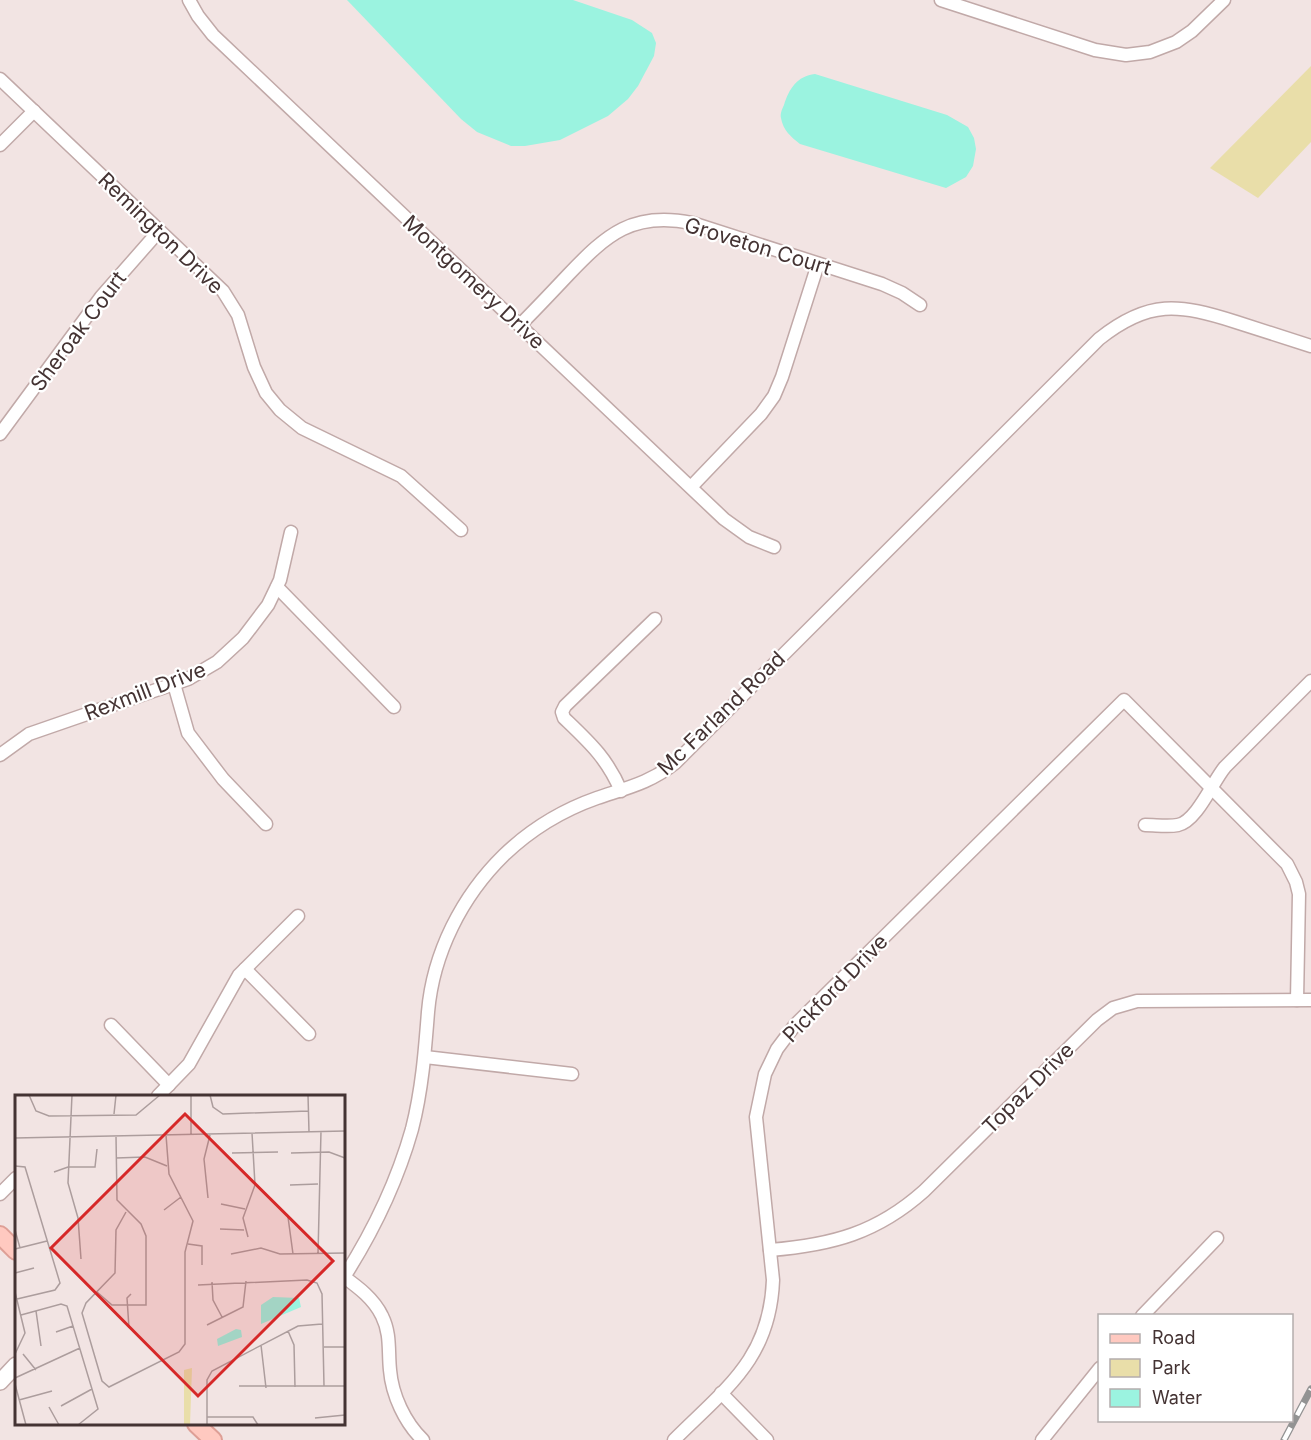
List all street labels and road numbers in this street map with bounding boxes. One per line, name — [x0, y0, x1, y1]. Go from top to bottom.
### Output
street label: Remington Drive — [93, 167, 229, 299]
street label: Montgomery Drive — [398, 210, 550, 354]
street label: Groveton Court — [682, 212, 834, 280]
street label: Sheroak Court — [25, 266, 131, 396]
street label: Mc Farland Road — [652, 646, 790, 780]
street label: Rexmill Drive — [81, 656, 209, 726]
street label: Pickford Drive — [777, 929, 893, 1047]
street label: Topaz Drive — [977, 1037, 1079, 1139]

